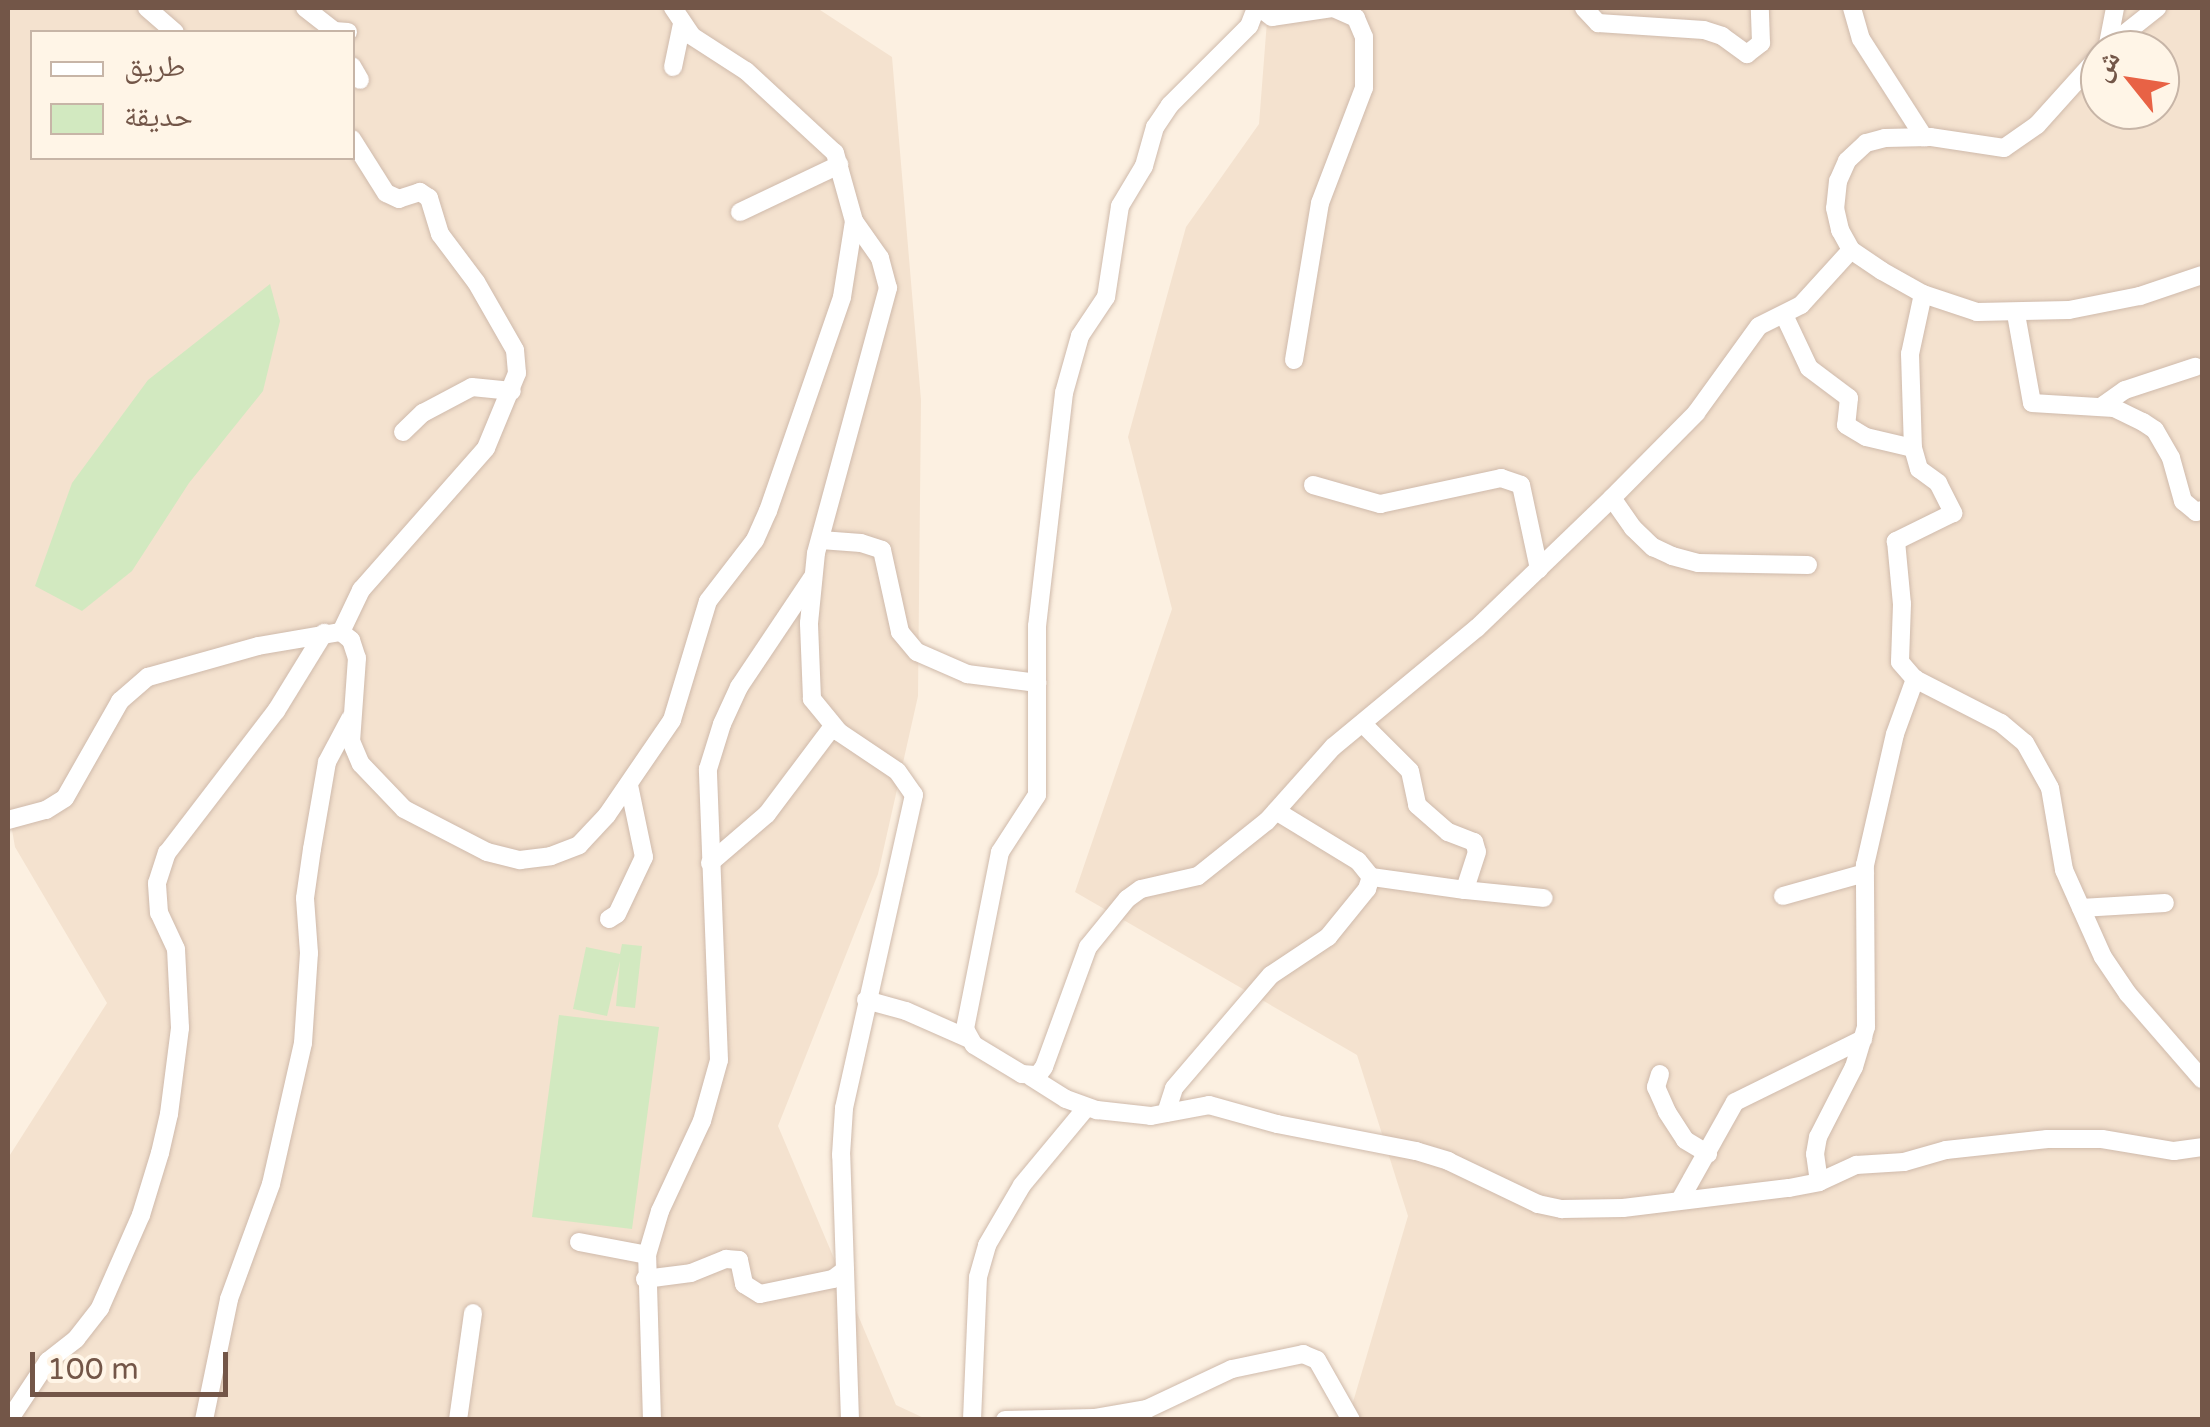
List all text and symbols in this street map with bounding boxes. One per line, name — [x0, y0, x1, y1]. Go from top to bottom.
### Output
legend — [30, 30, 355, 160]
north arrow — [2080, 30, 2180, 130]
text: ش — [2084, 45, 2128, 87]
text: طريق — [124, 48, 185, 85]
text: حديقة — [124, 98, 193, 135]
scale bar — [35, 1332, 232, 1394]
text: 100 m — [47, 1351, 139, 1388]

